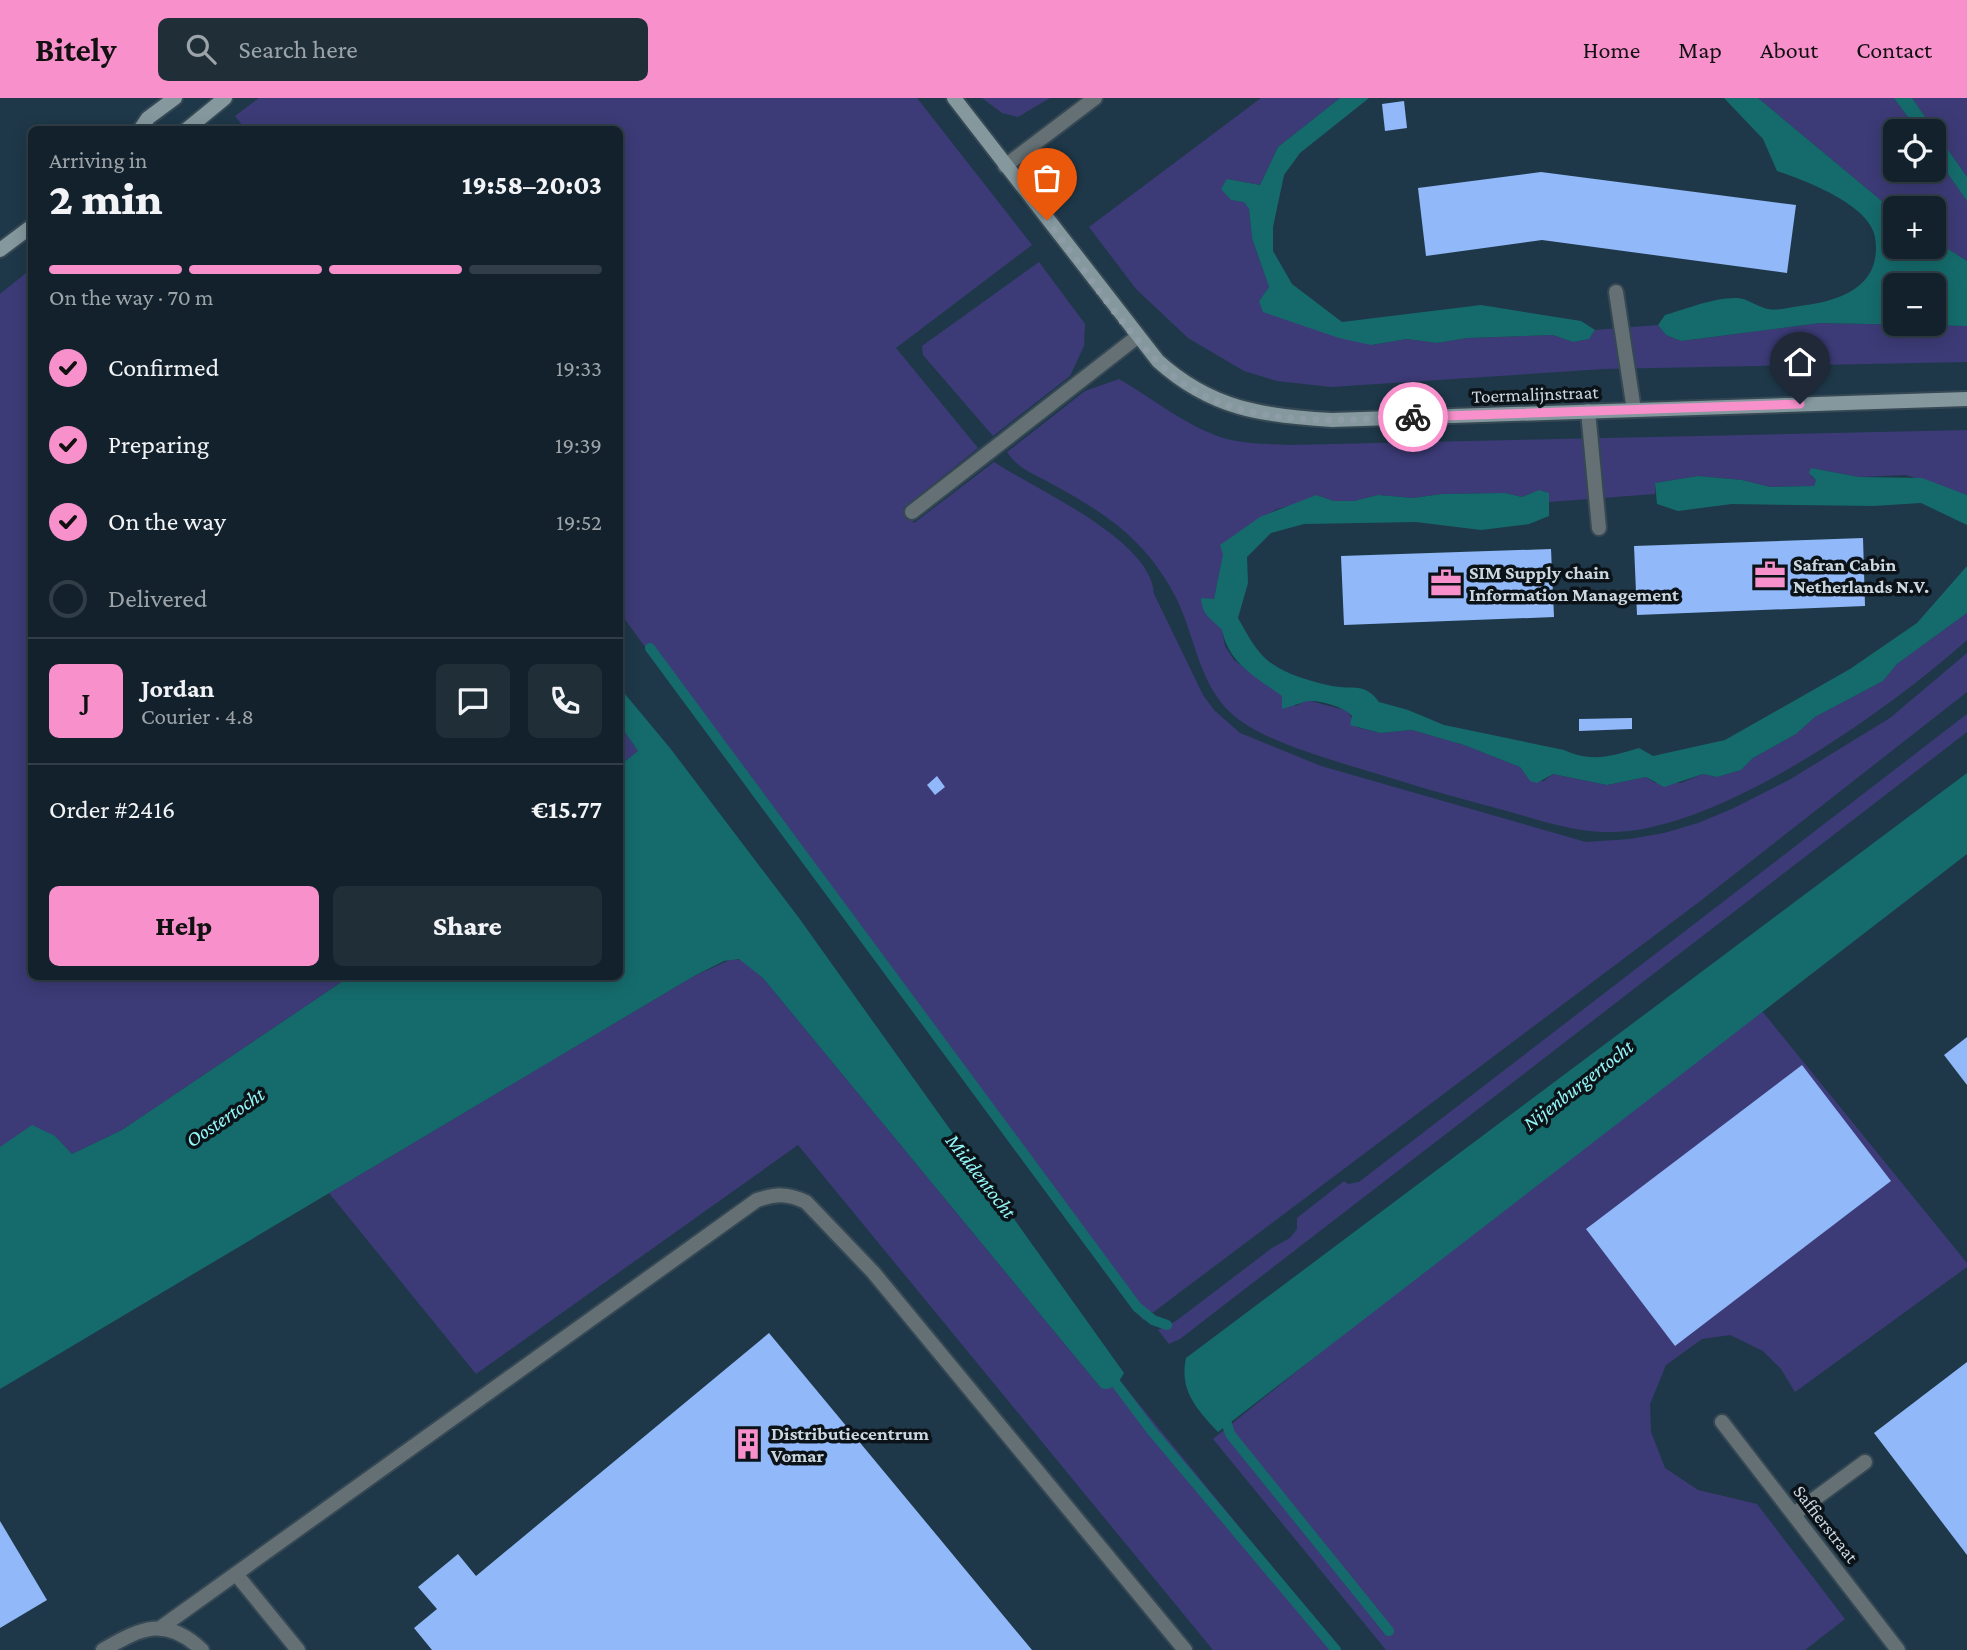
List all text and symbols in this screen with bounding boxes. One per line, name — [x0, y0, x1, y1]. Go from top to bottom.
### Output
search box — [158, 18, 648, 81]
icon: search — [182, 30, 220, 68]
text: Bitely — [35, 31, 116, 68]
text: Search here — [238, 35, 358, 64]
text: Home — [1583, 36, 1640, 63]
text: Map — [1678, 36, 1722, 63]
text: About — [1760, 36, 1818, 63]
text: Contact — [1856, 36, 1932, 63]
map controls — [1883, 119, 1946, 336]
button: locate — [1883, 119, 1946, 182]
text: Arriving in — [49, 147, 147, 173]
pin — [1017, 148, 1077, 220]
icon: bag — [1028, 159, 1066, 197]
text: 19:58–20:03 — [462, 171, 602, 200]
text: 2 min — [49, 173, 163, 224]
button: + — [1883, 196, 1946, 259]
button: − — [1883, 273, 1946, 336]
text: On the way · 70 m — [49, 284, 214, 310]
pin — [1770, 332, 1830, 404]
icon: home — [1781, 343, 1819, 381]
icon: check — [49, 349, 87, 387]
text: Confirmed — [108, 353, 219, 382]
text: 19:33 — [556, 355, 602, 381]
street label: Toermalijnstraat — [1471, 381, 1600, 408]
courier — [1378, 382, 1448, 452]
icon: bike — [1394, 398, 1432, 436]
icon: check — [49, 426, 87, 464]
text: Preparing — [108, 430, 209, 459]
text: 19:39 — [555, 432, 602, 458]
icon: check — [49, 503, 87, 541]
text: On the way — [108, 507, 226, 536]
text: 19:52 — [556, 509, 602, 535]
place label: Safran Cabin Netherlands N.V. — [1793, 554, 1929, 597]
office icon: Safran Cabin Netherlands N.V. — [1753, 558, 1787, 592]
place label: SIM Supply chain Information Management — [1469, 562, 1679, 605]
office icon: SIM Supply chain Information Management — [1429, 566, 1463, 600]
text: Delivered — [108, 584, 207, 613]
button: chat — [436, 664, 510, 738]
button: phone — [528, 664, 602, 738]
text: Jordan — [141, 674, 215, 703]
text: J — [82, 687, 90, 716]
text: Courier · 4.8 — [141, 703, 254, 729]
text: Order #2416 — [49, 795, 175, 824]
text: €15.77 — [531, 795, 602, 824]
button: Help — [49, 886, 319, 966]
button: Share — [333, 886, 602, 966]
water label: Nijenburgertocht — [1518, 1034, 1639, 1136]
water label: Oostertocht — [181, 1082, 270, 1152]
water label: Middentocht — [940, 1128, 1022, 1224]
place label: Distributiecentrum Vomar — [770, 1423, 929, 1466]
building icon: Distributiecentrum Vomar — [731, 1427, 765, 1461]
street label: Saffierstraat — [1789, 1481, 1863, 1567]

